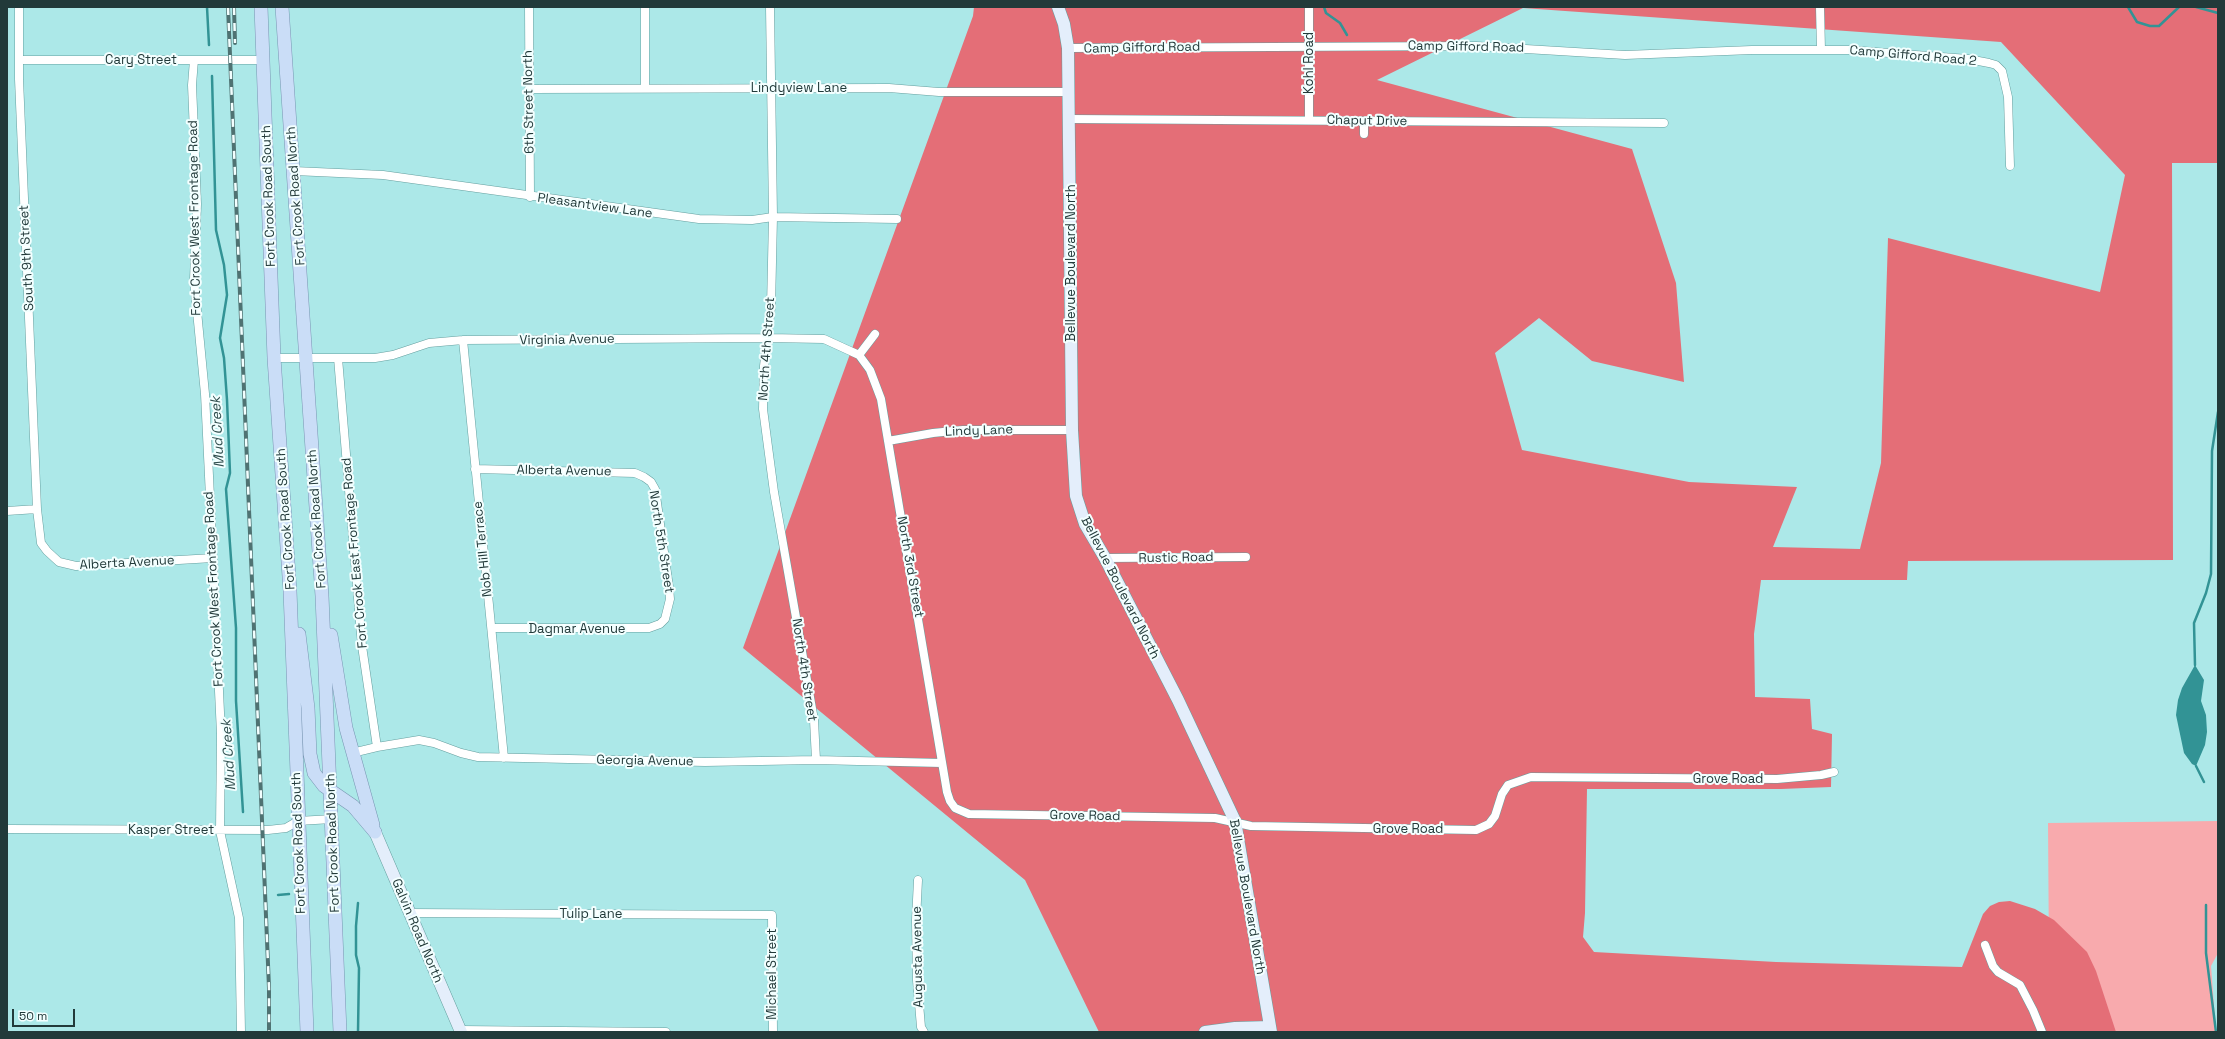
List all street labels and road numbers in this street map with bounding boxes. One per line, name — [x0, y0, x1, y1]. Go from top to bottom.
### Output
street label: Kohl Road — [1301, 32, 1317, 94]
street label: Camp Gifford Road — [1408, 38, 1524, 56]
street label: Camp Gifford Road — [1084, 39, 1200, 57]
street label: Camp Gifford Road 2 — [1849, 43, 1977, 69]
street label: 6th Street North — [520, 50, 538, 154]
street label: Cary Street — [105, 52, 177, 68]
street label: Lindyview Lane — [751, 80, 847, 96]
street label: Chaput Drive — [1327, 112, 1407, 130]
street label: Fort Crook West Frontage Road — [185, 120, 205, 316]
street label: Fort Crook Road South — [259, 125, 279, 267]
street label: Fort Crook Road North — [283, 126, 309, 266]
street label: Bellevue Boulevard North — [1063, 184, 1079, 342]
street label: Pleasantview Lane — [537, 190, 653, 222]
street label: South 9th Street — [16, 205, 38, 311]
street label: North 4th Street — [756, 297, 778, 401]
street label: Virginia Avenue — [519, 331, 615, 349]
street label: Lindy Lane — [945, 422, 1013, 440]
street label: Fort Crook Road South — [273, 448, 299, 590]
street label: Fort Crook Road North — [304, 449, 330, 589]
street label: Fort Crook East Frontage Road — [339, 457, 371, 649]
street label: Alberta Avenue — [516, 462, 612, 480]
street label: North 5th Street — [645, 490, 677, 594]
street label: Fort Crook West Frontage Road — [201, 491, 227, 687]
street label: Nob Hill Terrace — [470, 500, 496, 598]
street label: Bellevue Boulevard North — [1077, 514, 1163, 662]
street label: North 3rd Street — [893, 515, 927, 619]
street label: Rustic Road — [1138, 550, 1214, 566]
street label: Alberta Avenue — [79, 553, 175, 573]
street label: North 4th Street — [788, 617, 820, 723]
street label: Dagmar Avenue — [528, 621, 626, 637]
street label: Georgia Avenue — [596, 752, 694, 770]
street label: Grove Road — [1693, 771, 1763, 787]
street label: Fort Crook Road South — [289, 772, 309, 914]
street label: Fort Crook Road North — [323, 773, 343, 913]
street label: Grove Road — [1050, 808, 1120, 824]
street label: Bellevue Boulevard North — [1226, 818, 1268, 976]
street label: Grove Road — [1373, 821, 1443, 837]
street label: Kasper Street — [128, 822, 214, 838]
street label: Galvin Road North — [388, 877, 446, 985]
street label: Tulip Lane — [560, 906, 622, 922]
street label: Augusta Avenue — [909, 906, 927, 1008]
street label: Michael Street — [764, 928, 780, 1020]

